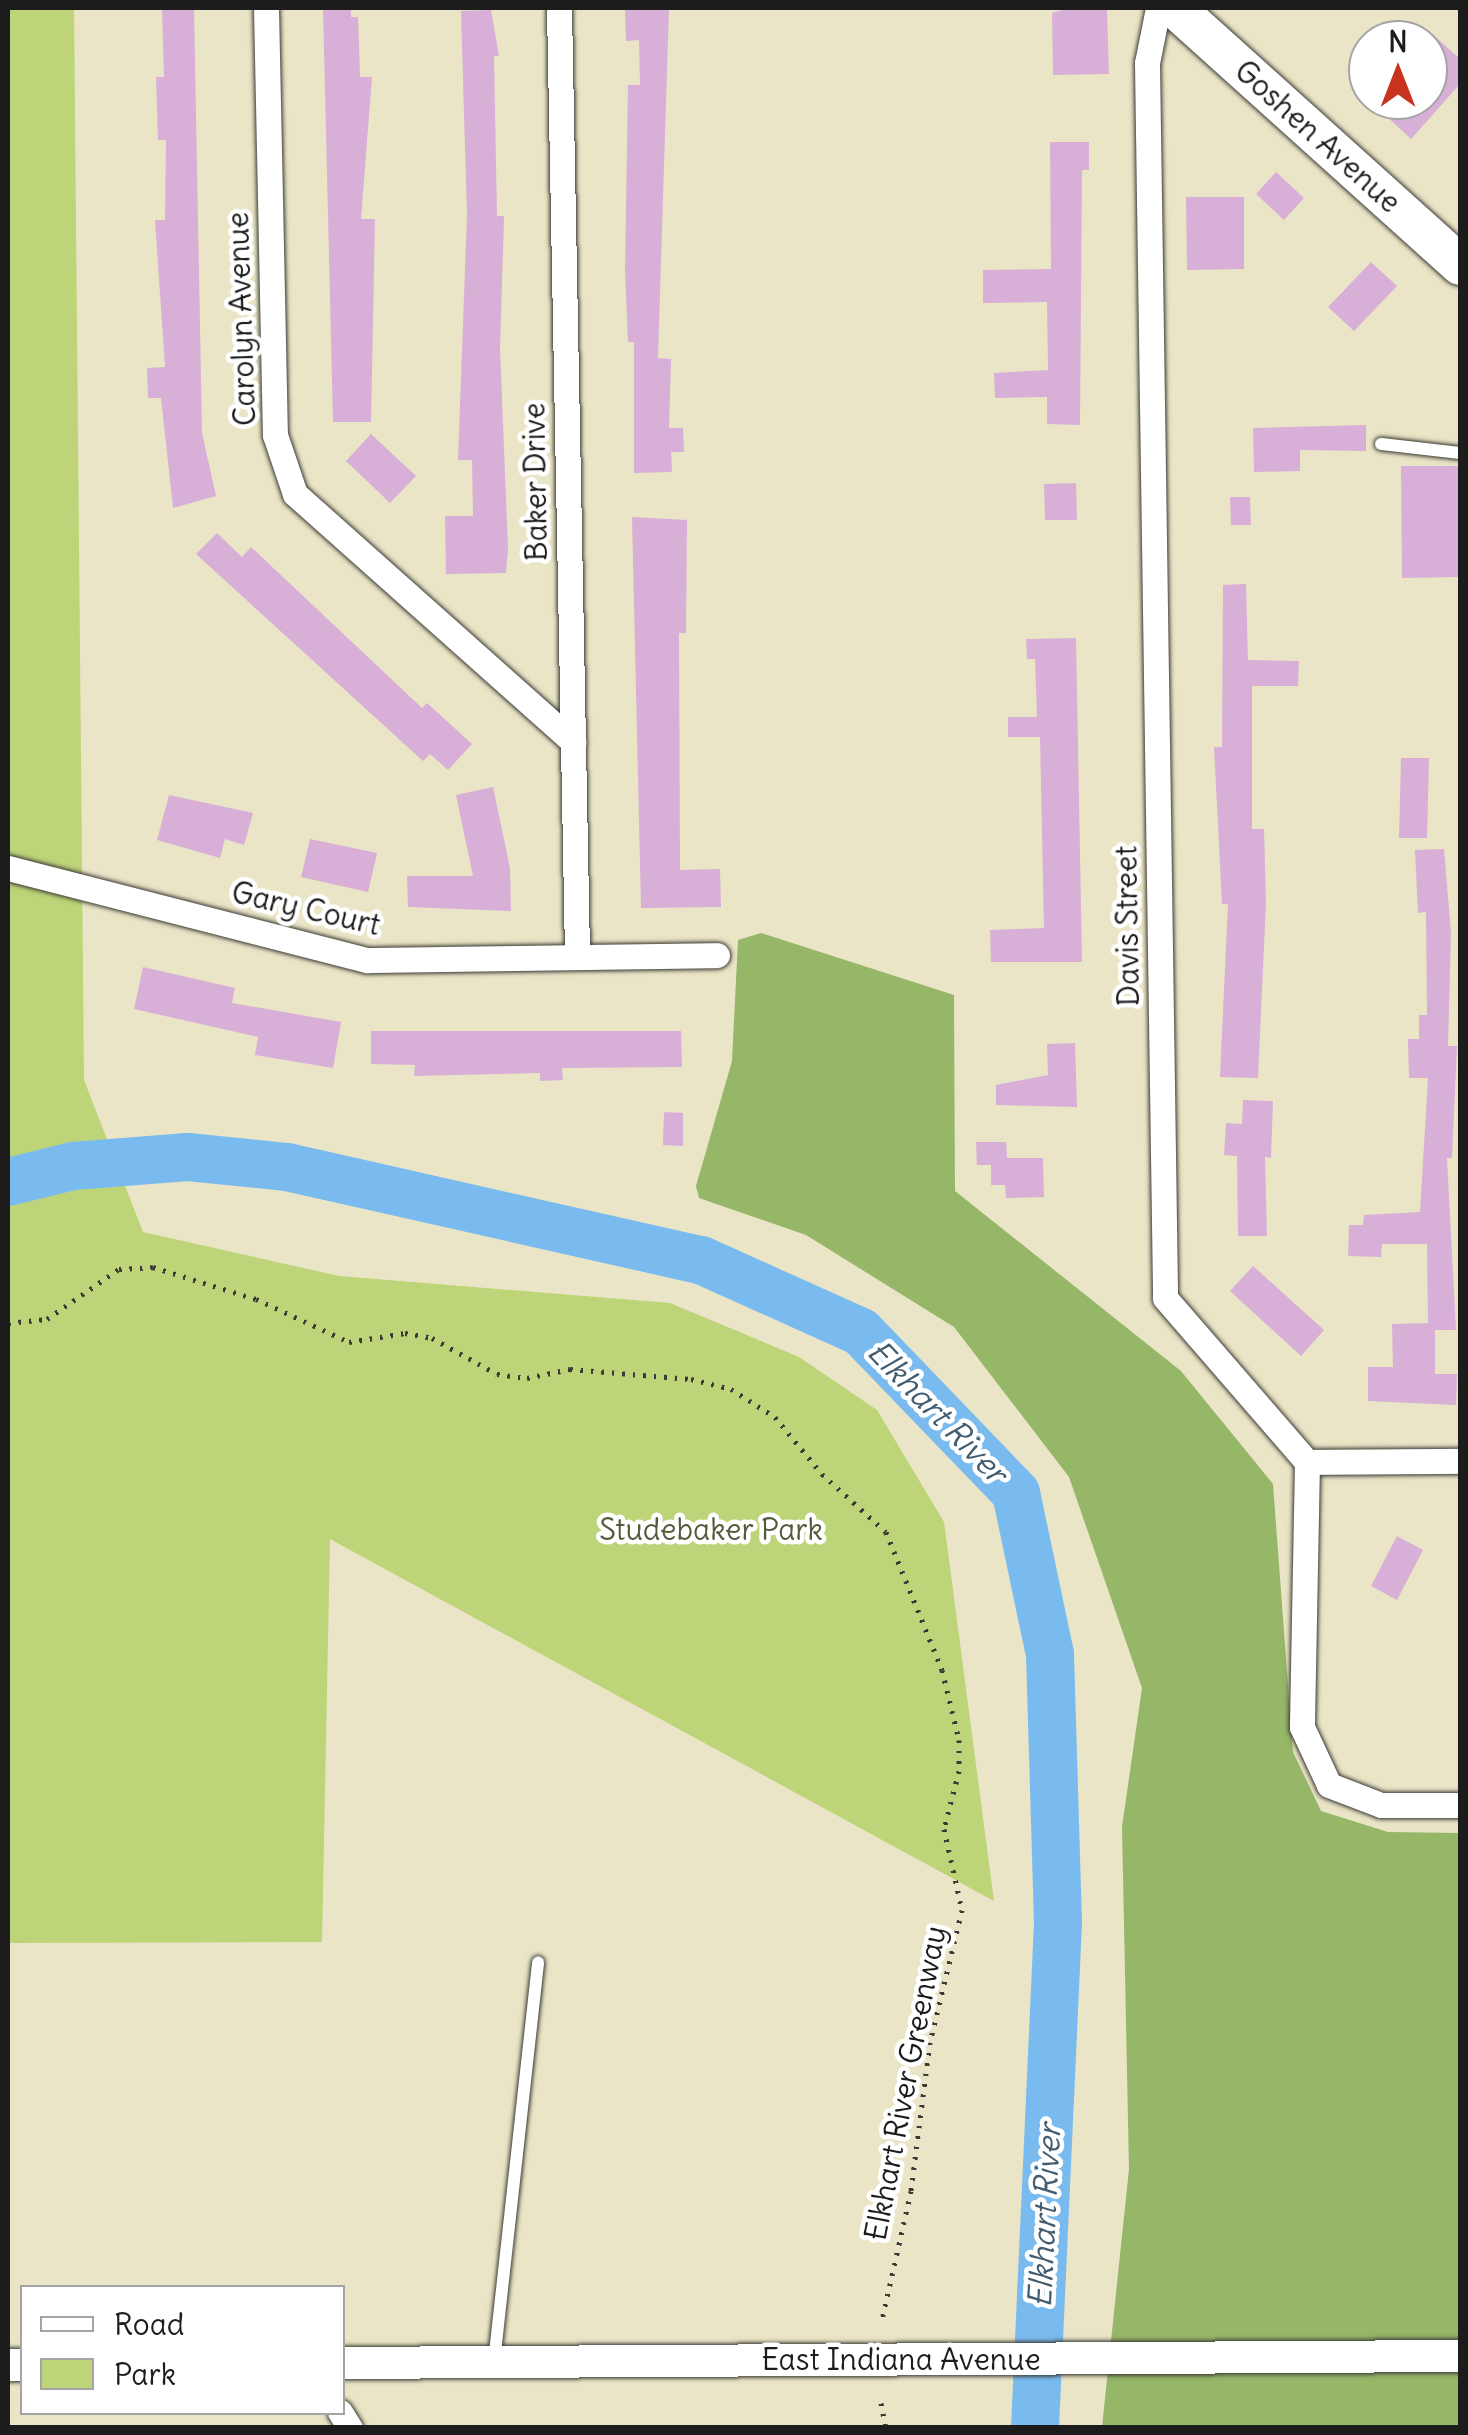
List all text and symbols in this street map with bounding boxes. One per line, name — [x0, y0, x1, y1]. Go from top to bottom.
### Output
north arrow — [1348, 20, 1448, 120]
text: N — [1388, 24, 1408, 60]
street label: Goshen Avenue — [1228, 52, 1408, 220]
street label: Carolyn Avenue — [219, 211, 263, 427]
street label: Baker Drive — [516, 403, 554, 561]
street label: Davis Street — [1108, 845, 1146, 1007]
street label: Gary Court — [228, 873, 384, 943]
water label: Elkhart River — [859, 1333, 1015, 1491]
park label: Studebaker Park — [599, 1511, 823, 1547]
street label: Elkhart River Greenway — [857, 1923, 953, 2243]
water label: Elkhart River — [1021, 2123, 1069, 2309]
legend — [20, 2285, 345, 2415]
text: Road — [114, 2305, 184, 2343]
street label: East Indiana Avenue — [761, 2341, 1041, 2377]
text: Park — [114, 2355, 176, 2393]

